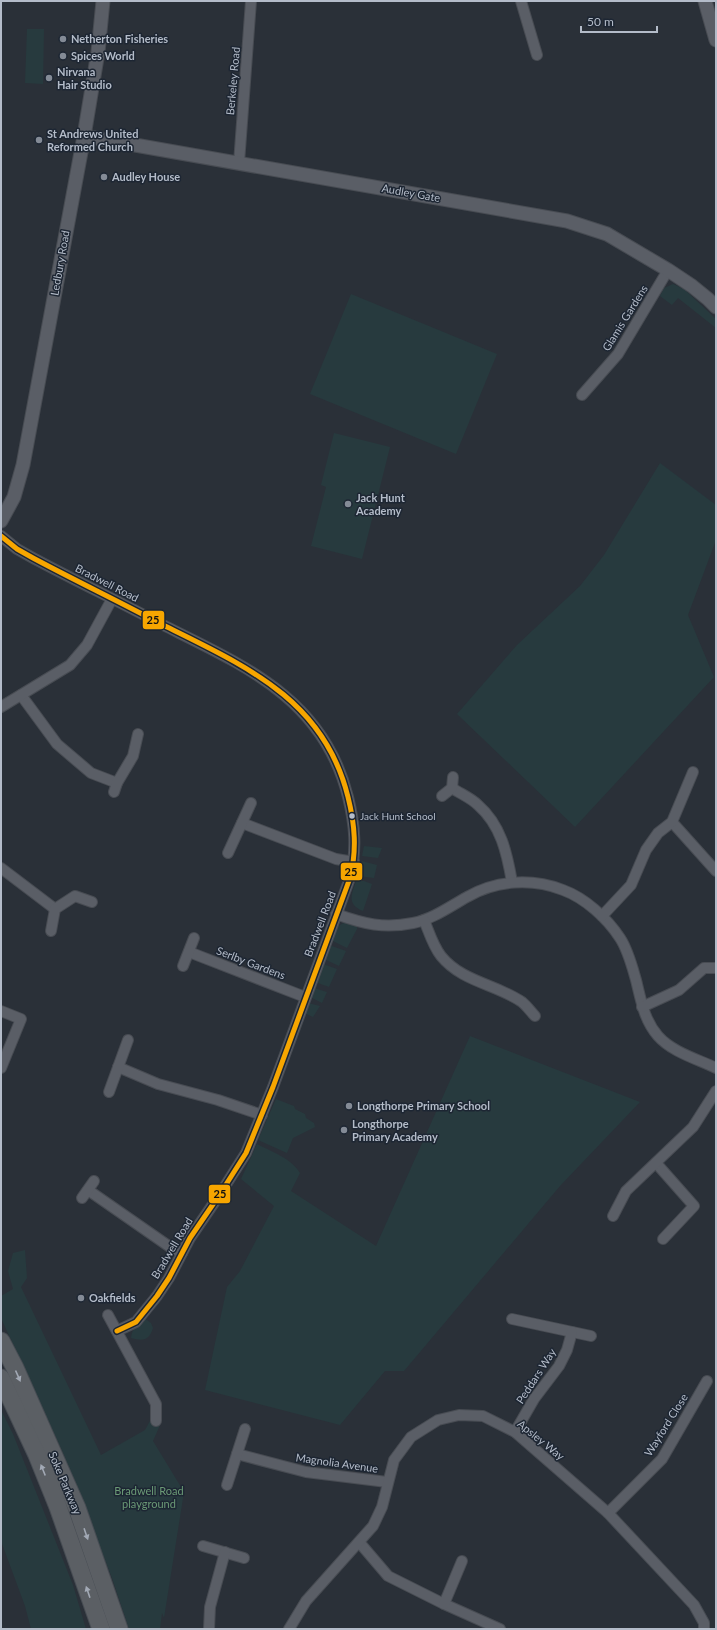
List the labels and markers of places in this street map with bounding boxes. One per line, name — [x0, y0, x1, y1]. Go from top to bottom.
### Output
place label: Netherton Fisheries — [71, 32, 168, 45]
marker: Netherton Fisheries — [58, 34, 68, 44]
place label: Spices World — [71, 49, 135, 62]
marker: Spices World — [58, 51, 68, 61]
place label: Nirvana Hair Studio — [57, 65, 112, 91]
marker: Nirvana Hair Studio — [44, 73, 54, 83]
place label: St Andrews United Reformed Church — [47, 127, 138, 153]
marker: St Andrews United Reformed Church — [34, 135, 44, 145]
place label: Audley House — [111, 170, 180, 183]
marker: Audley House — [99, 172, 109, 182]
place label: Jack Hunt Academy — [355, 491, 406, 517]
marker: Jack Hunt Academy — [343, 499, 353, 509]
place label: Jack Hunt School — [360, 810, 436, 822]
marker: Jack Hunt School — [347, 811, 357, 821]
place label: Longthorpe Primary School — [357, 1099, 490, 1112]
marker: Longthorpe Primary School — [344, 1101, 354, 1111]
place label: Longthorpe Primary Academy — [352, 1117, 438, 1143]
marker: Longthorpe Primary Academy — [339, 1125, 349, 1135]
place label: Oakfields — [89, 1291, 136, 1304]
marker: Oakfields — [76, 1293, 86, 1303]

